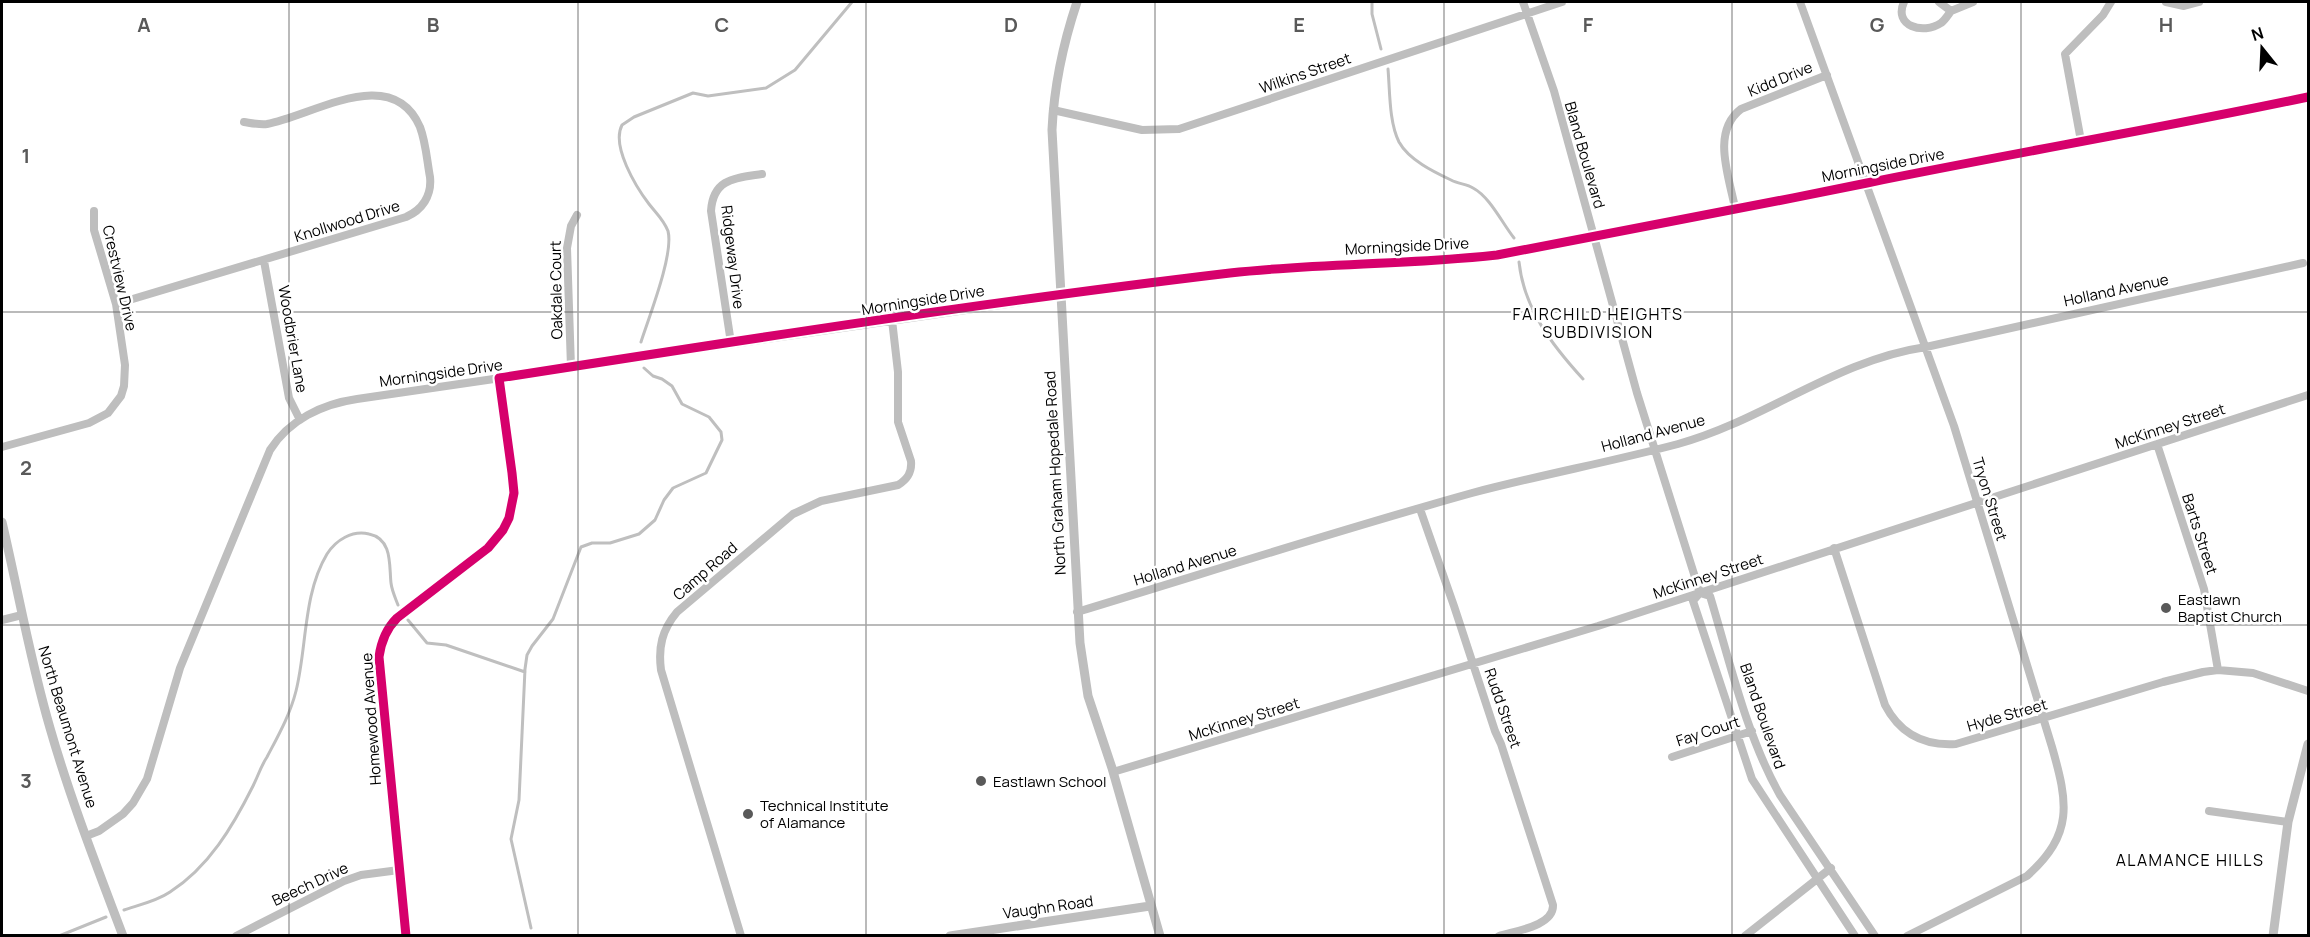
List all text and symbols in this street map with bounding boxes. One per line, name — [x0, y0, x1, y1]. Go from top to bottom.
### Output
text: A — [137, 11, 151, 38]
text: B — [427, 11, 440, 38]
text: C — [715, 11, 729, 38]
text: D — [1004, 11, 1018, 38]
text: E — [1293, 11, 1305, 38]
text: F — [1583, 11, 1594, 38]
text: G — [1870, 11, 1885, 38]
text: H — [2159, 11, 2173, 38]
north arrow — [2232, 18, 2292, 78]
text: N — [2248, 21, 2266, 46]
street label: Wilkins Street — [1256, 48, 1354, 98]
street label: Kidd Drive — [1744, 56, 1816, 102]
street label: Bland Boulevard — [1560, 99, 1610, 211]
text: 1 — [22, 142, 30, 169]
street label: Morningside Drive — [1820, 143, 1946, 187]
street label: Knollwood Drive — [292, 195, 403, 247]
street label: Ridgeway Drive — [716, 204, 750, 310]
street label: Crestview Drive — [98, 223, 142, 333]
street label: Morningside Drive — [1344, 232, 1470, 260]
street label: Oakdale Court — [545, 240, 567, 340]
street label: Holland Avenue — [2062, 269, 2171, 311]
street label: Morningside Drive — [860, 280, 986, 320]
street label: Woodbrier Lane — [273, 284, 313, 394]
district label: FAIRCHILD HEIGHTS SUBDIVISION — [1513, 303, 1683, 343]
street label: Morningside Drive — [378, 354, 504, 392]
street label: North Graham Hopedale Road — [1039, 370, 1071, 576]
street label: McKinney Street — [2112, 398, 2228, 454]
street label: Holland Avenue — [1599, 409, 1707, 457]
text: 2 — [20, 454, 32, 481]
street label: Tryon Street — [1967, 455, 2013, 543]
street label: Barts Street — [2177, 491, 2223, 577]
street label: Camp Road — [668, 537, 742, 605]
street label: Holland Avenue — [1131, 539, 1239, 591]
street label: McKinney Street — [1650, 548, 1766, 604]
place label: Eastlawn Baptist Church — [2178, 589, 2282, 627]
marker: Eastlawn Baptist Church — [2159, 601, 2173, 615]
street label: North Beaumont Avenue — [33, 643, 103, 811]
street label: Homewood Avenue — [356, 652, 386, 786]
street label: Bland Boulevard — [1735, 660, 1791, 772]
street label: Rudd Street — [1480, 665, 1526, 751]
street label: McKinney Street — [1186, 692, 1302, 746]
street label: Hyde Street — [1964, 694, 2050, 736]
street label: Fay Court — [1673, 711, 1743, 751]
text: 3 — [20, 767, 32, 794]
place label: Eastlawn School — [993, 771, 1106, 792]
marker: Eastlawn School — [974, 774, 988, 788]
place label: Technical Institute of Alamance — [760, 795, 889, 833]
marker: Technical Institute of Alamance — [741, 807, 755, 821]
district label: ALAMANCE HILLS — [2116, 849, 2264, 871]
street label: Beech Drive — [268, 857, 352, 911]
street label: Vaughn Road — [1002, 890, 1094, 924]

